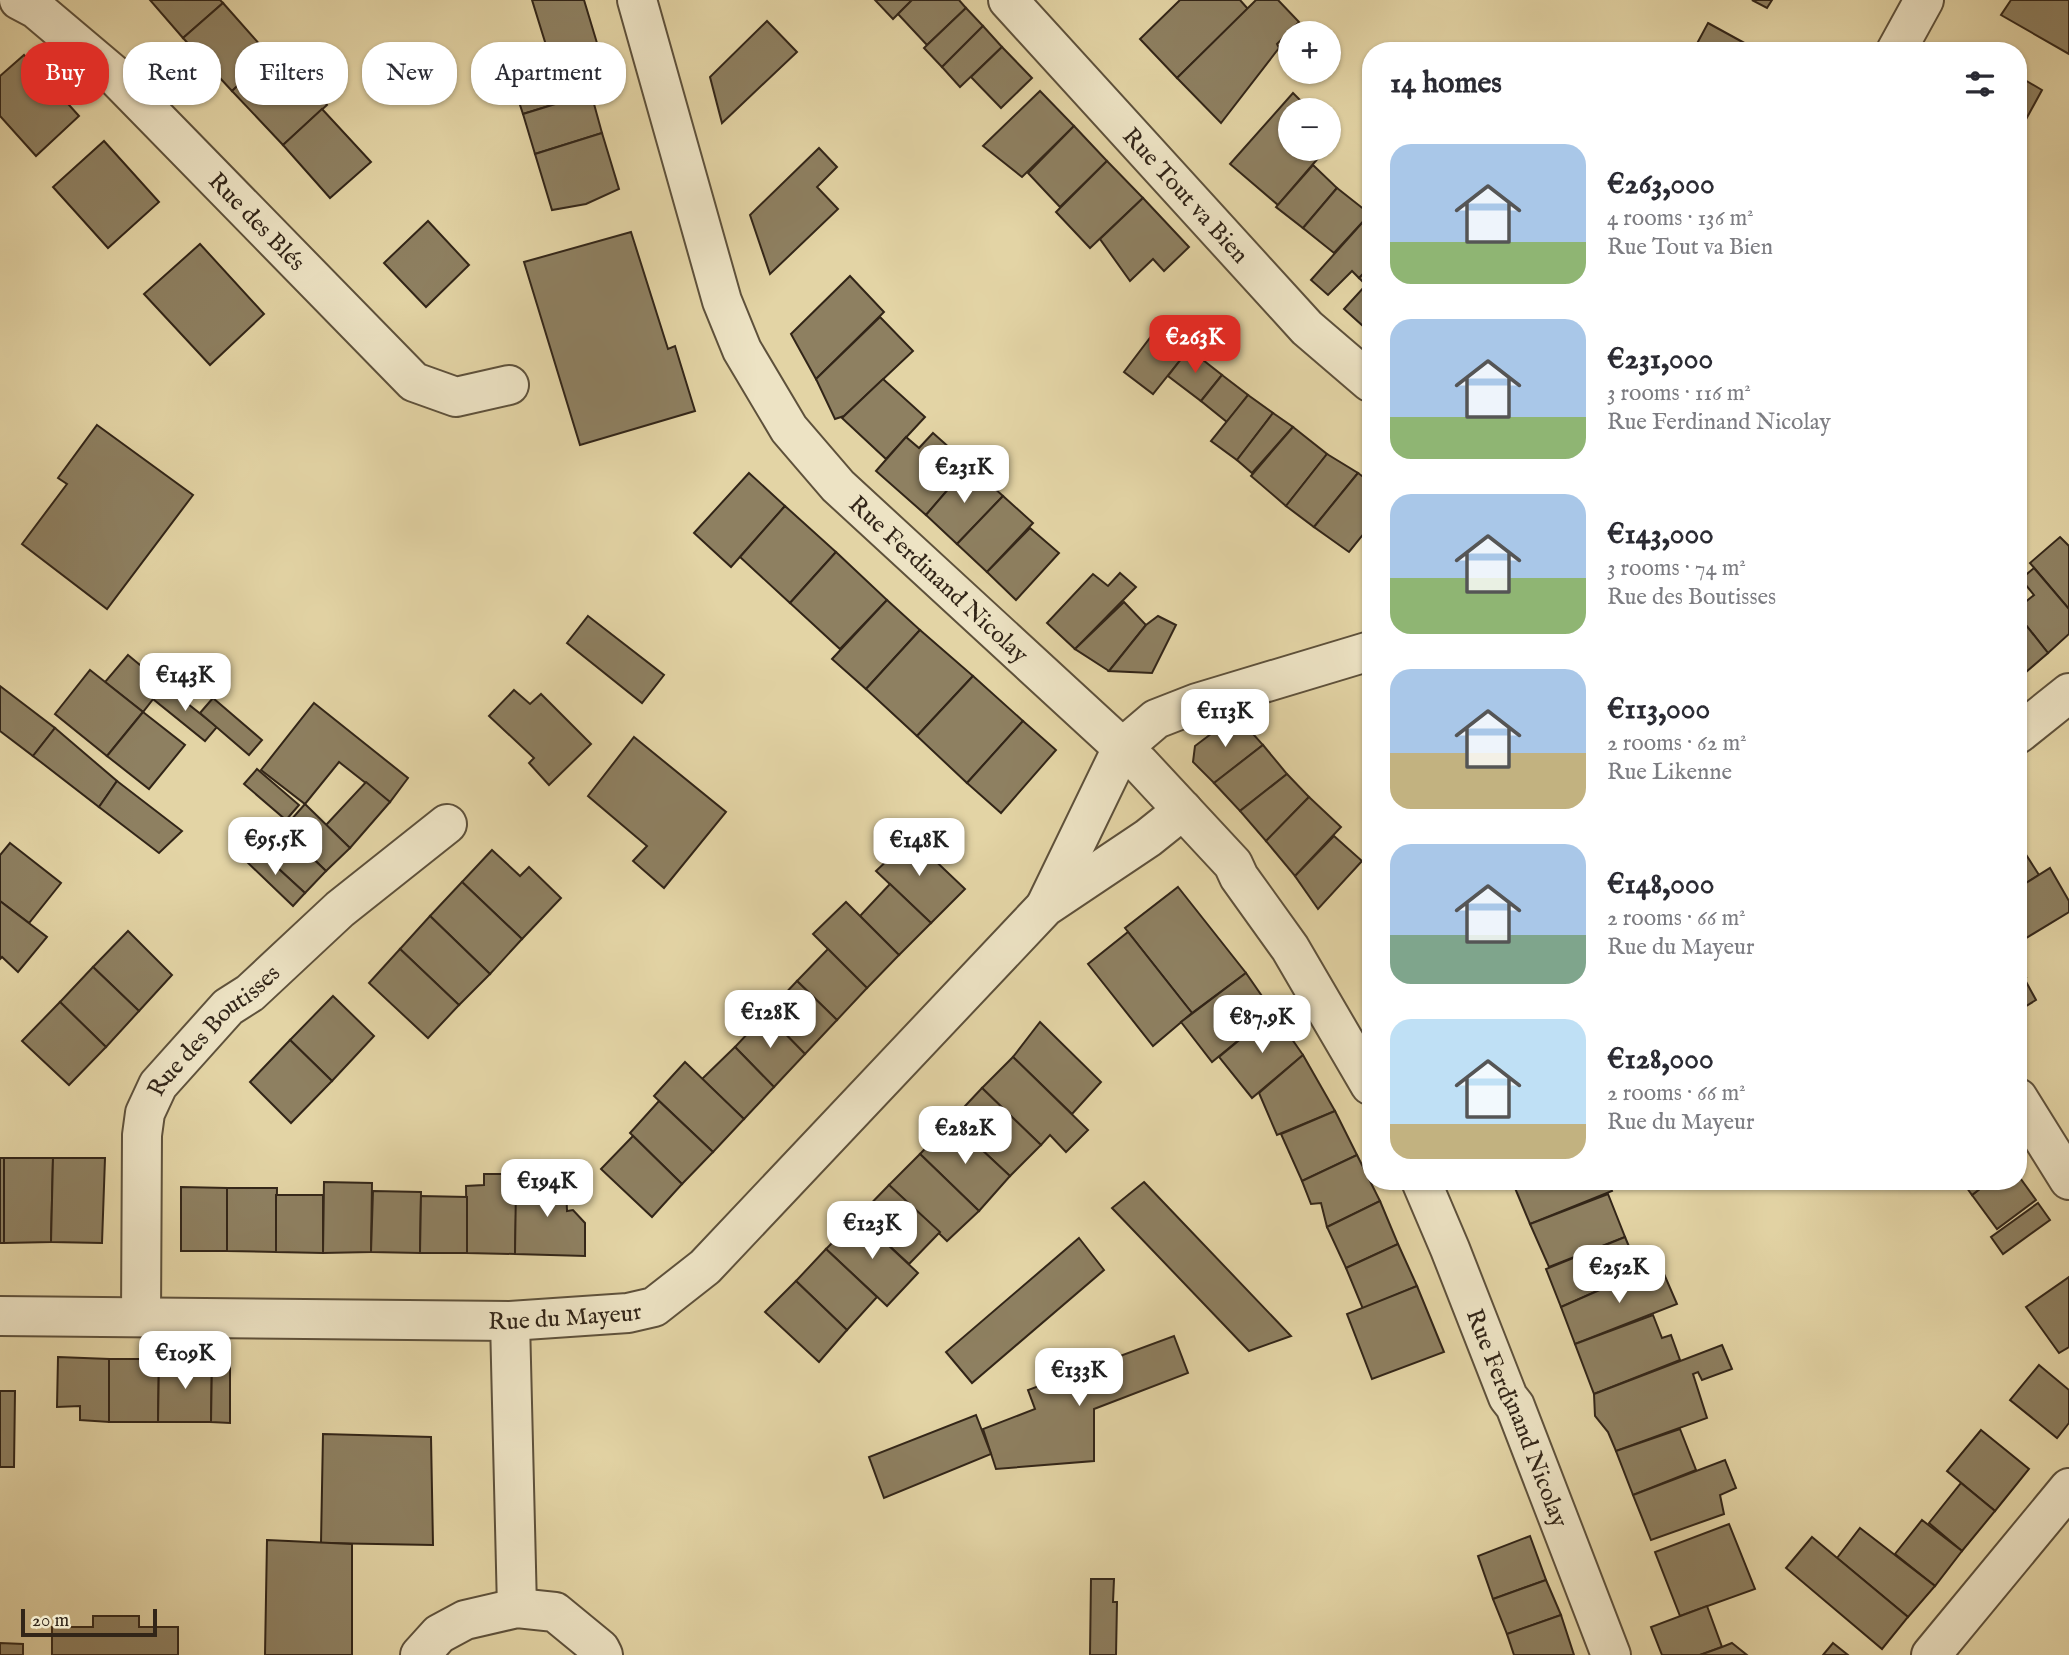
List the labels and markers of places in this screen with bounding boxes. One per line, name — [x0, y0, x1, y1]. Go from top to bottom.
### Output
pin: €263K — [1146, 316, 1244, 375]
pin: €231K — [915, 446, 1013, 505]
pin: €143K — [136, 654, 234, 713]
pin: €113K — [1176, 690, 1274, 749]
pin: €95.5K — [218, 818, 332, 877]
pin: €148K — [870, 818, 968, 878]
pin: €128K — [721, 990, 819, 1050]
pin: €87.9K — [1205, 996, 1319, 1055]
pin: €282K — [916, 1106, 1014, 1166]
pin: €194K — [498, 1160, 596, 1219]
pin: €123K — [823, 1202, 921, 1261]
pin: €252K — [1570, 1246, 1668, 1305]
pin: €109K — [136, 1332, 234, 1391]
pin: €133K — [1030, 1348, 1128, 1408]

